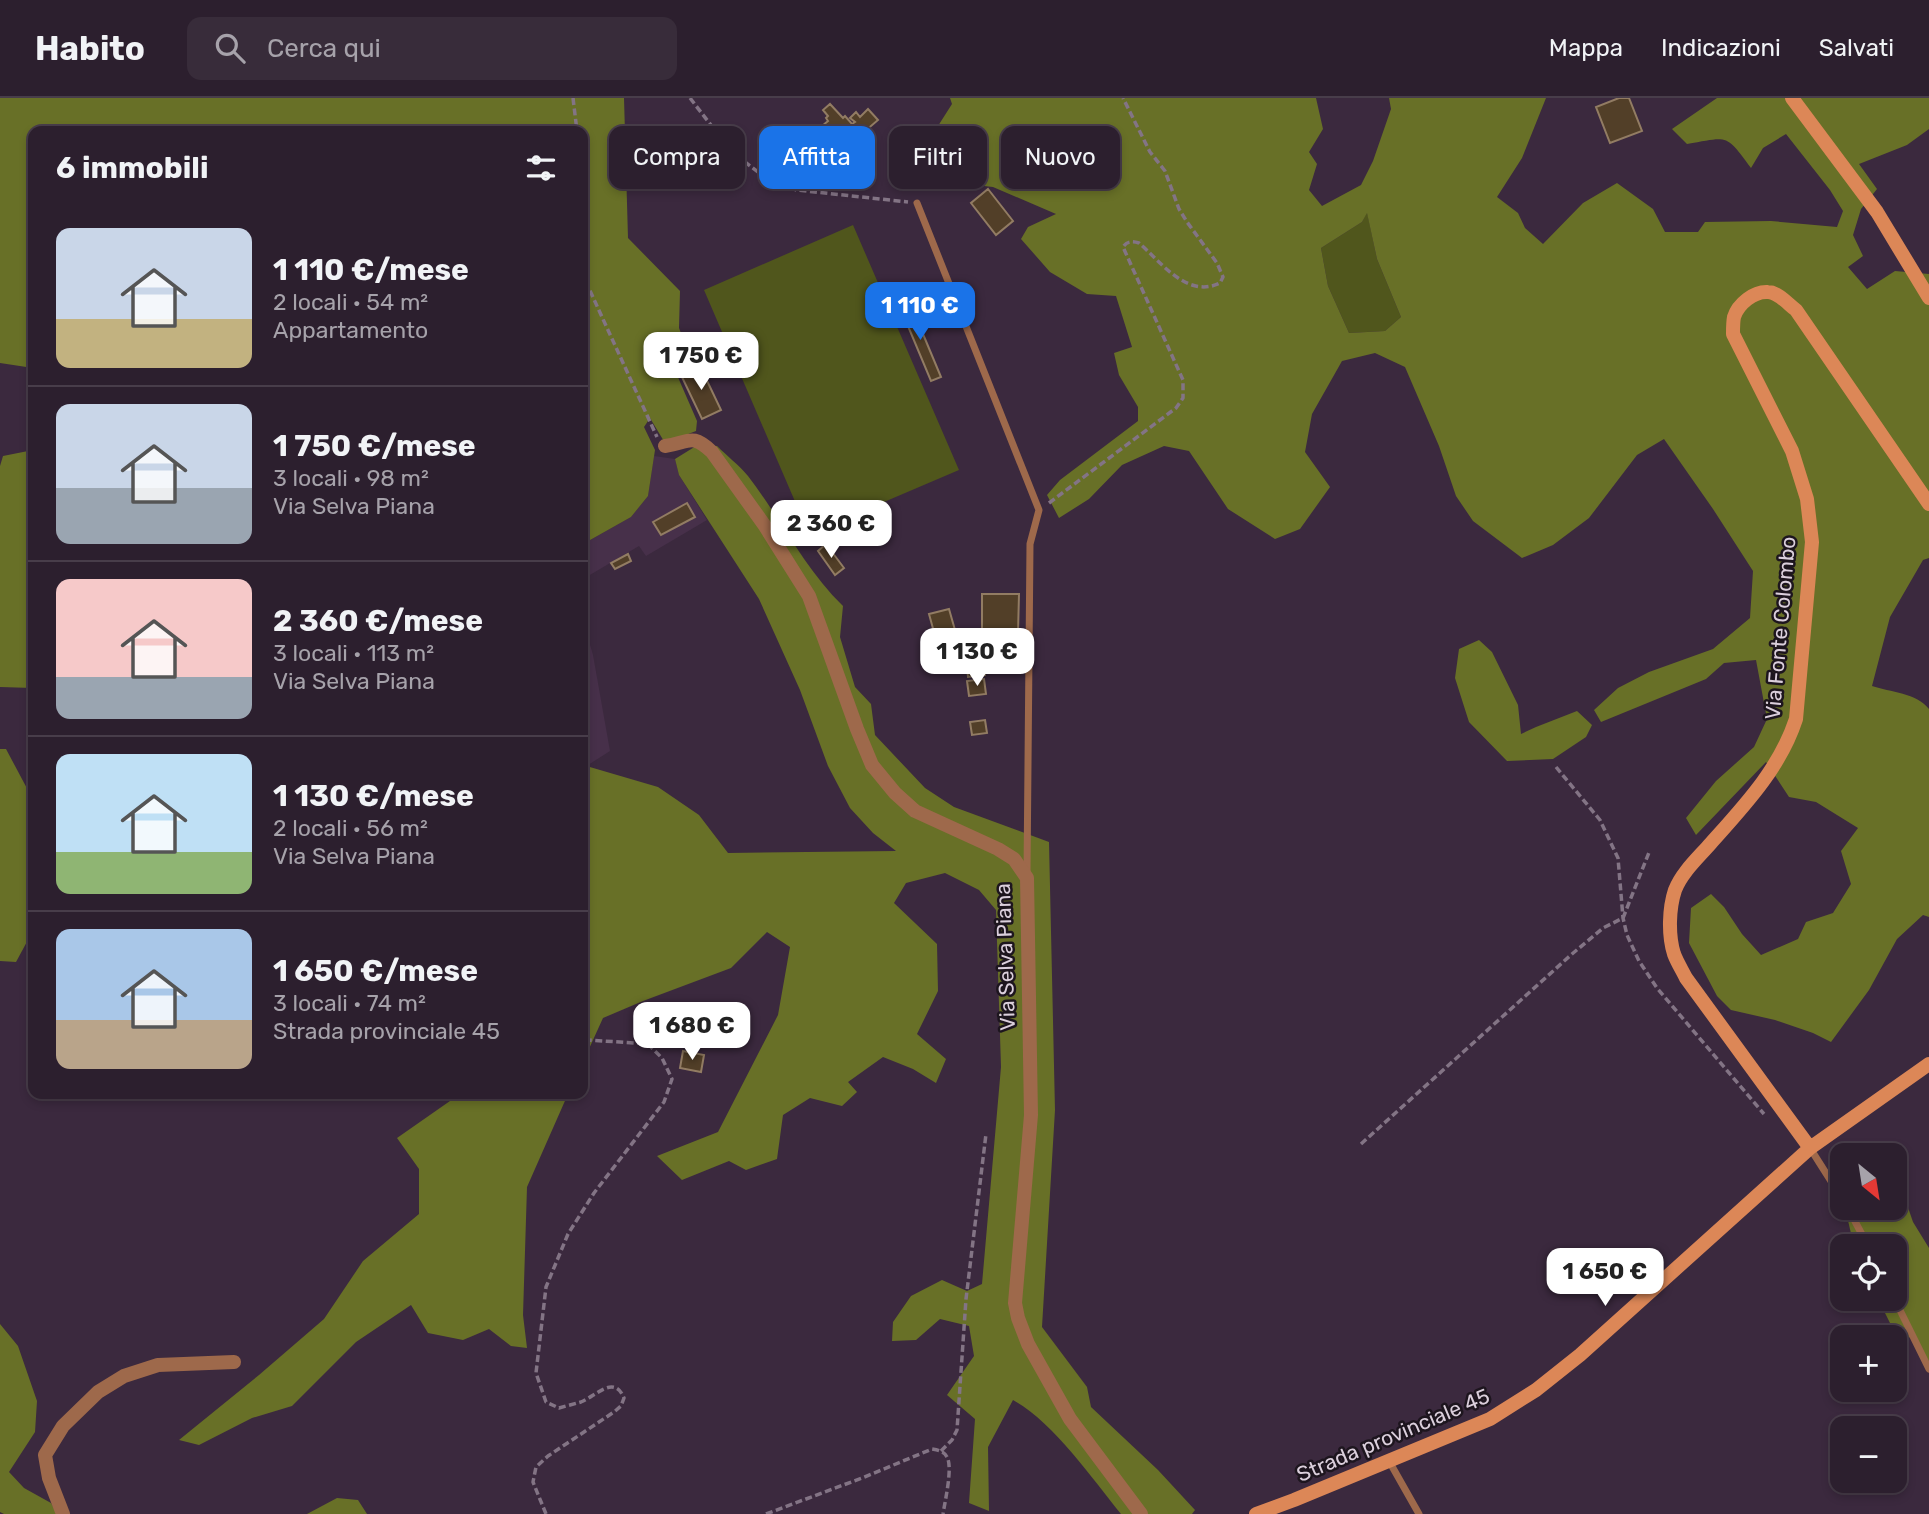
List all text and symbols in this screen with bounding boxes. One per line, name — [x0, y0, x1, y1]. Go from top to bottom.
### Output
search box — [187, 17, 677, 80]
text: Habito — [35, 29, 145, 68]
icon: search — [211, 29, 249, 67]
text: Cerca qui — [267, 33, 381, 64]
text: Mappa — [1549, 34, 1623, 62]
text: Indicazioni — [1661, 34, 1781, 62]
text: Salvati — [1819, 34, 1894, 62]
chip: Compra — [609, 126, 745, 189]
chip: Affitta — [759, 126, 875, 189]
chip: Filtri — [889, 126, 987, 189]
chip: Nuovo — [1001, 126, 1120, 189]
icon: filters — [522, 149, 560, 187]
text: 6 immobili — [56, 150, 208, 186]
text: 1 110 €/mese — [273, 252, 469, 288]
icon: home — [112, 256, 196, 340]
pin: 1 110 € — [855, 282, 985, 342]
text: 2 locali · 54 m² — [273, 288, 428, 316]
text: 1 110 € — [881, 291, 959, 319]
text: Appartamento — [273, 316, 428, 344]
pin: 1 750 € — [636, 332, 766, 392]
text: 1 750 € — [660, 341, 742, 369]
text: 1 750 €/mese — [273, 428, 476, 464]
icon: home — [112, 432, 196, 516]
text: 3 locali · 98 m² — [273, 464, 429, 492]
text: Via Selva Piana — [273, 492, 435, 520]
pin: 2 360 € — [766, 500, 896, 560]
text: 2 360 € — [787, 509, 875, 537]
street label: Via Fonte Colombo — [1760, 535, 1800, 721]
text: 2 360 €/mese — [273, 603, 483, 639]
icon: home — [112, 607, 196, 691]
pin: 1 130 € — [912, 628, 1042, 688]
text: 1 130 € — [936, 637, 1018, 665]
text: 3 locali · 113 m² — [273, 639, 434, 667]
text: Via Selva Piana — [273, 667, 435, 695]
text: 1 130 €/mese — [273, 778, 474, 814]
icon: home — [112, 782, 196, 866]
text: 2 locali · 56 m² — [273, 814, 428, 842]
text: Via Selva Piana — [273, 842, 435, 870]
street label: Via Selva Piana — [990, 883, 1020, 1031]
text: 1 650 €/mese — [273, 953, 478, 989]
icon: home — [112, 957, 196, 1041]
text: 3 locali · 74 m² — [273, 989, 426, 1017]
pin: 1 680 € — [627, 1002, 757, 1062]
text: 1 680 € — [649, 1011, 735, 1039]
text: Strada provinciale 45 — [273, 1017, 500, 1045]
north arrow — [1830, 1143, 1908, 1220]
map controls — [1830, 1143, 1907, 1493]
button: locate — [1830, 1234, 1907, 1311]
pin: 1 650 € — [1540, 1248, 1670, 1308]
text: 1 650 € — [1563, 1257, 1647, 1285]
button: + — [1830, 1325, 1907, 1402]
street label: Strada provinciale 45 — [1293, 1383, 1493, 1487]
button: − — [1830, 1416, 1907, 1493]

